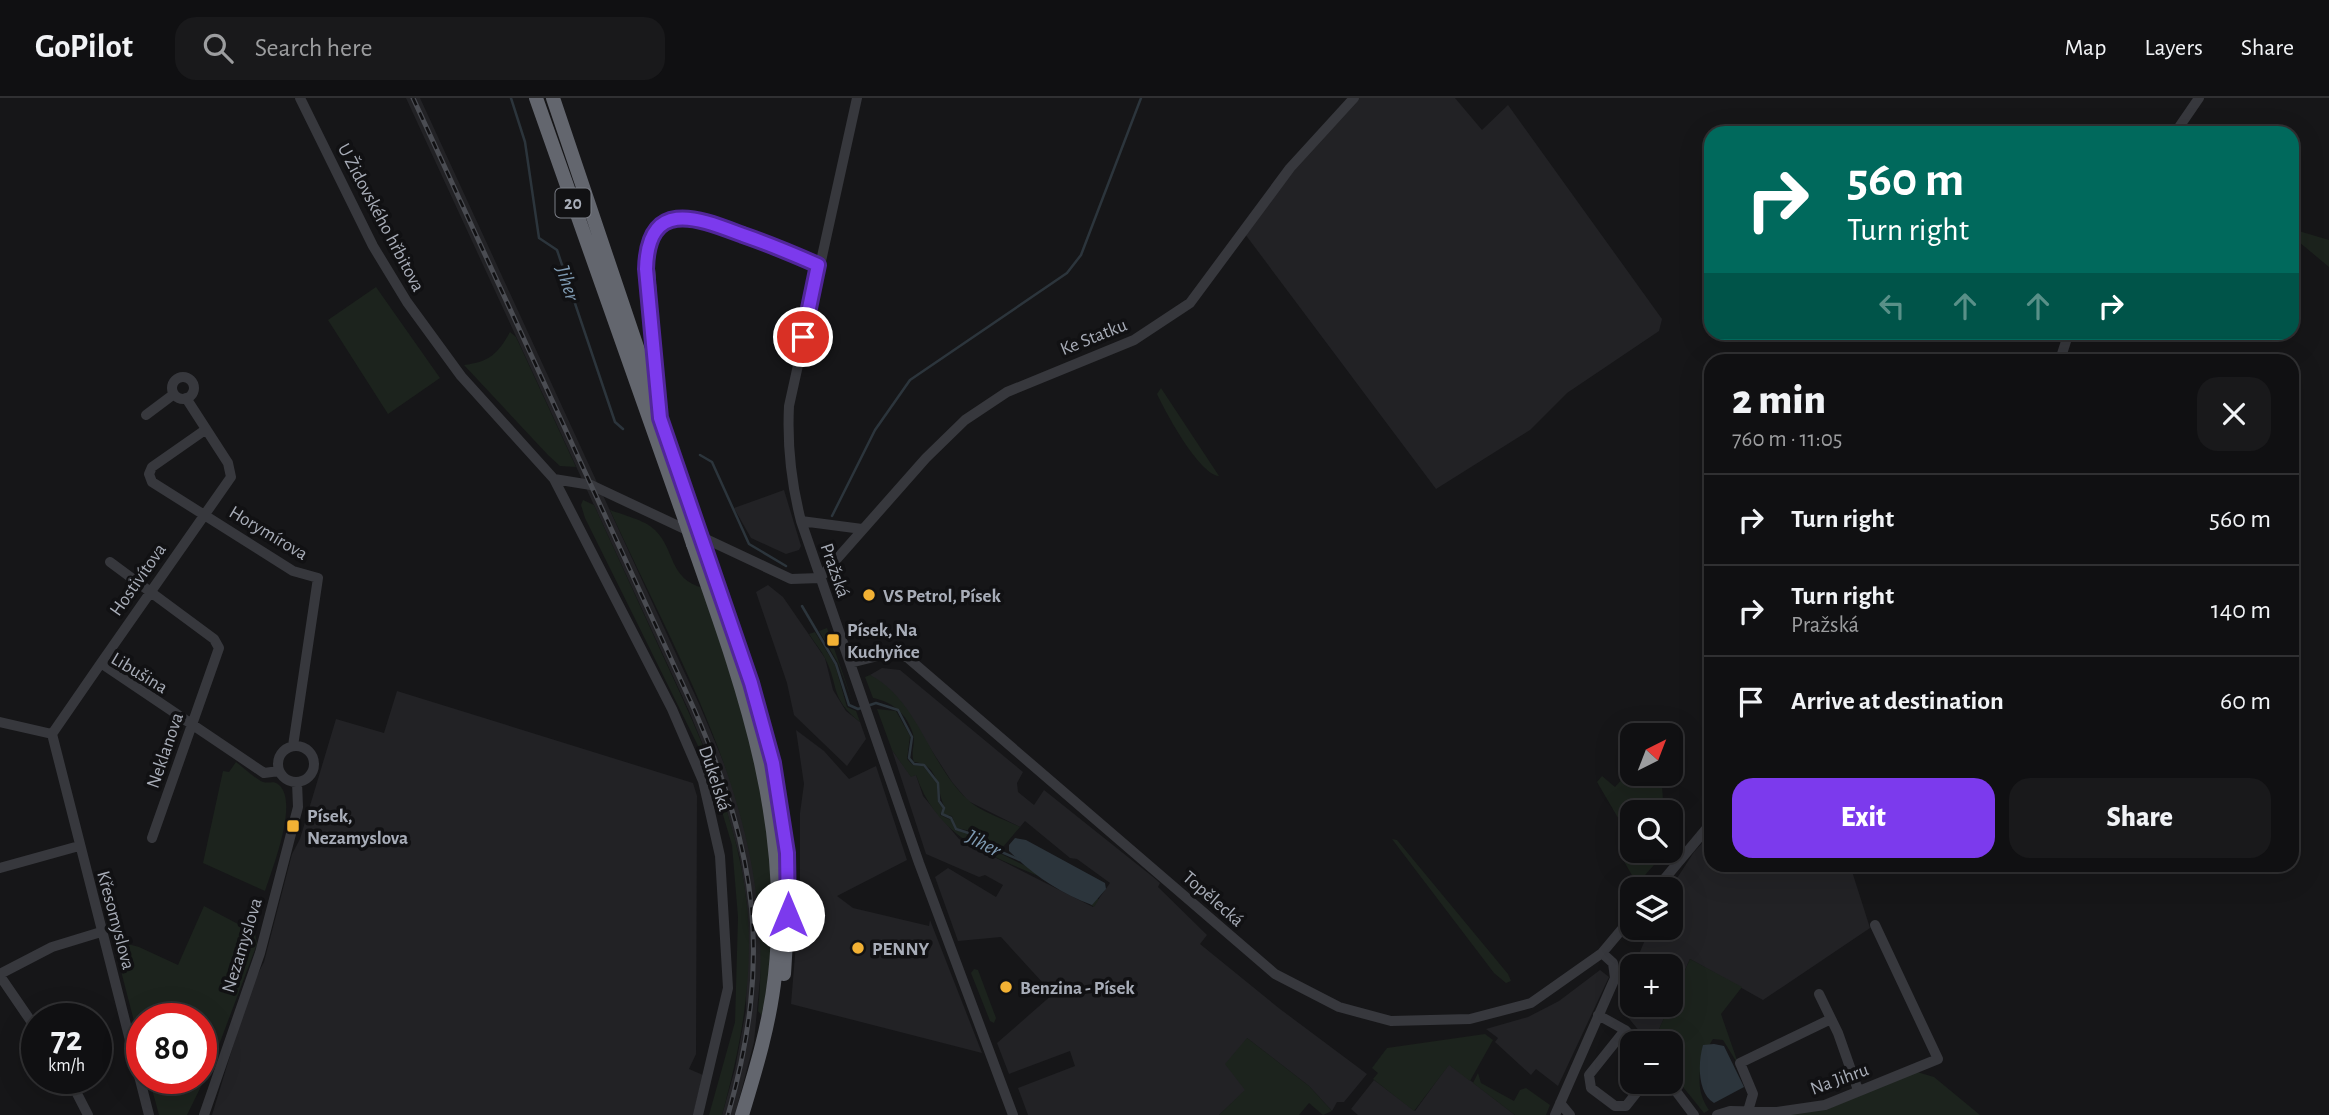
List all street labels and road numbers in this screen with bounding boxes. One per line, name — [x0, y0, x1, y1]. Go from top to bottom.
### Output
street label: U Židovského hřbitova — [334, 140, 430, 295]
road number: 20 — [556, 188, 590, 218]
street label: Ke Statku — [1058, 315, 1130, 359]
street label: Horymírova — [226, 503, 311, 564]
street label: Hostivítova — [106, 540, 170, 620]
street label: Pražská — [816, 541, 853, 600]
street label: Libušina — [108, 649, 171, 698]
street label: Neklanova — [144, 710, 187, 791]
street label: Dukelská — [695, 743, 734, 814]
street label: Topělecká — [1179, 868, 1247, 931]
street label: Křesomyslova — [93, 869, 138, 972]
street label: Nezamyslova — [219, 896, 266, 995]
street label: Na Jihru — [1808, 1060, 1871, 1099]

